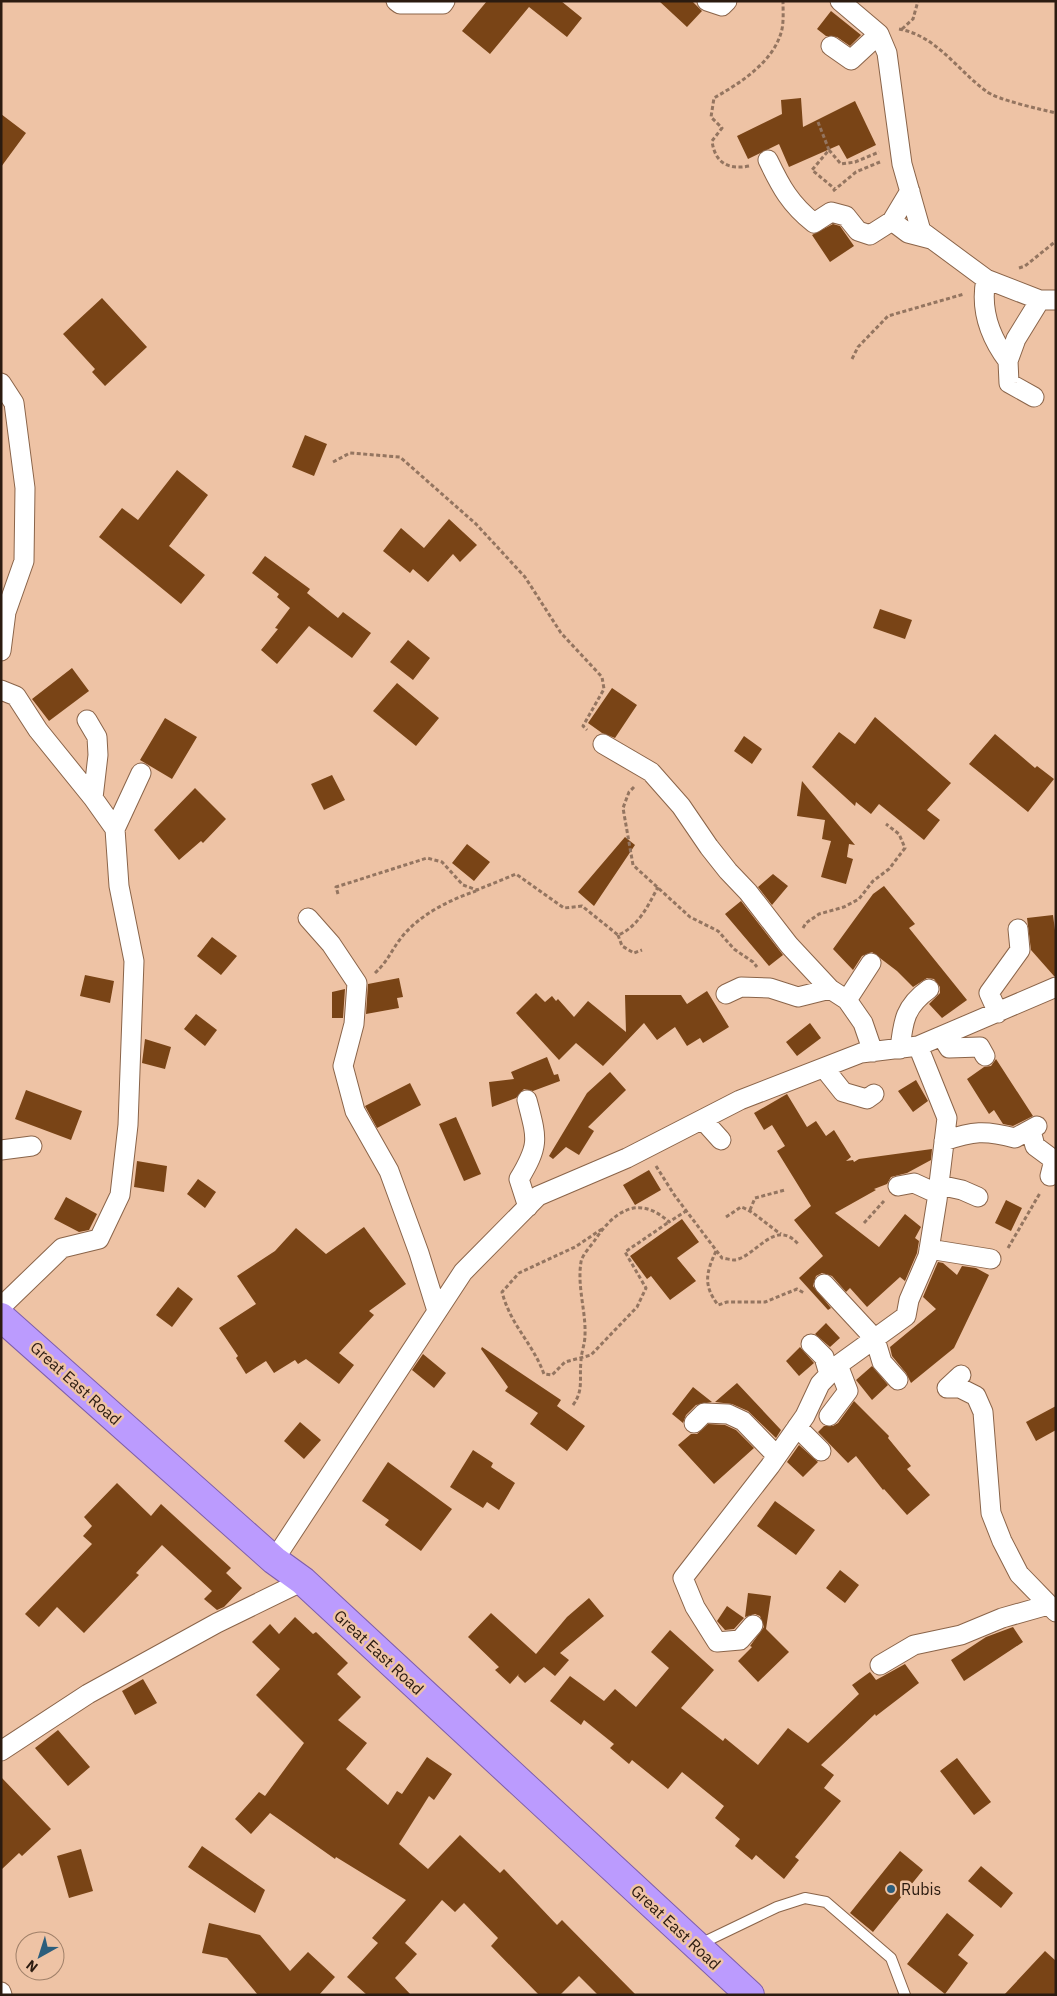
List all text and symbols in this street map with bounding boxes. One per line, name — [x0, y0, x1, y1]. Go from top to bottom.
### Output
street label: Great East Road — [26, 1337, 126, 1429]
street label: Great East Road — [330, 1605, 428, 1699]
place label: Rubis — [901, 1879, 941, 1899]
street label: Great East Road — [627, 1880, 725, 1974]
marker: Rubis — [885, 1883, 897, 1895]
north arrow — [15, 1931, 65, 1981]
text: N — [22, 1956, 41, 1976]

